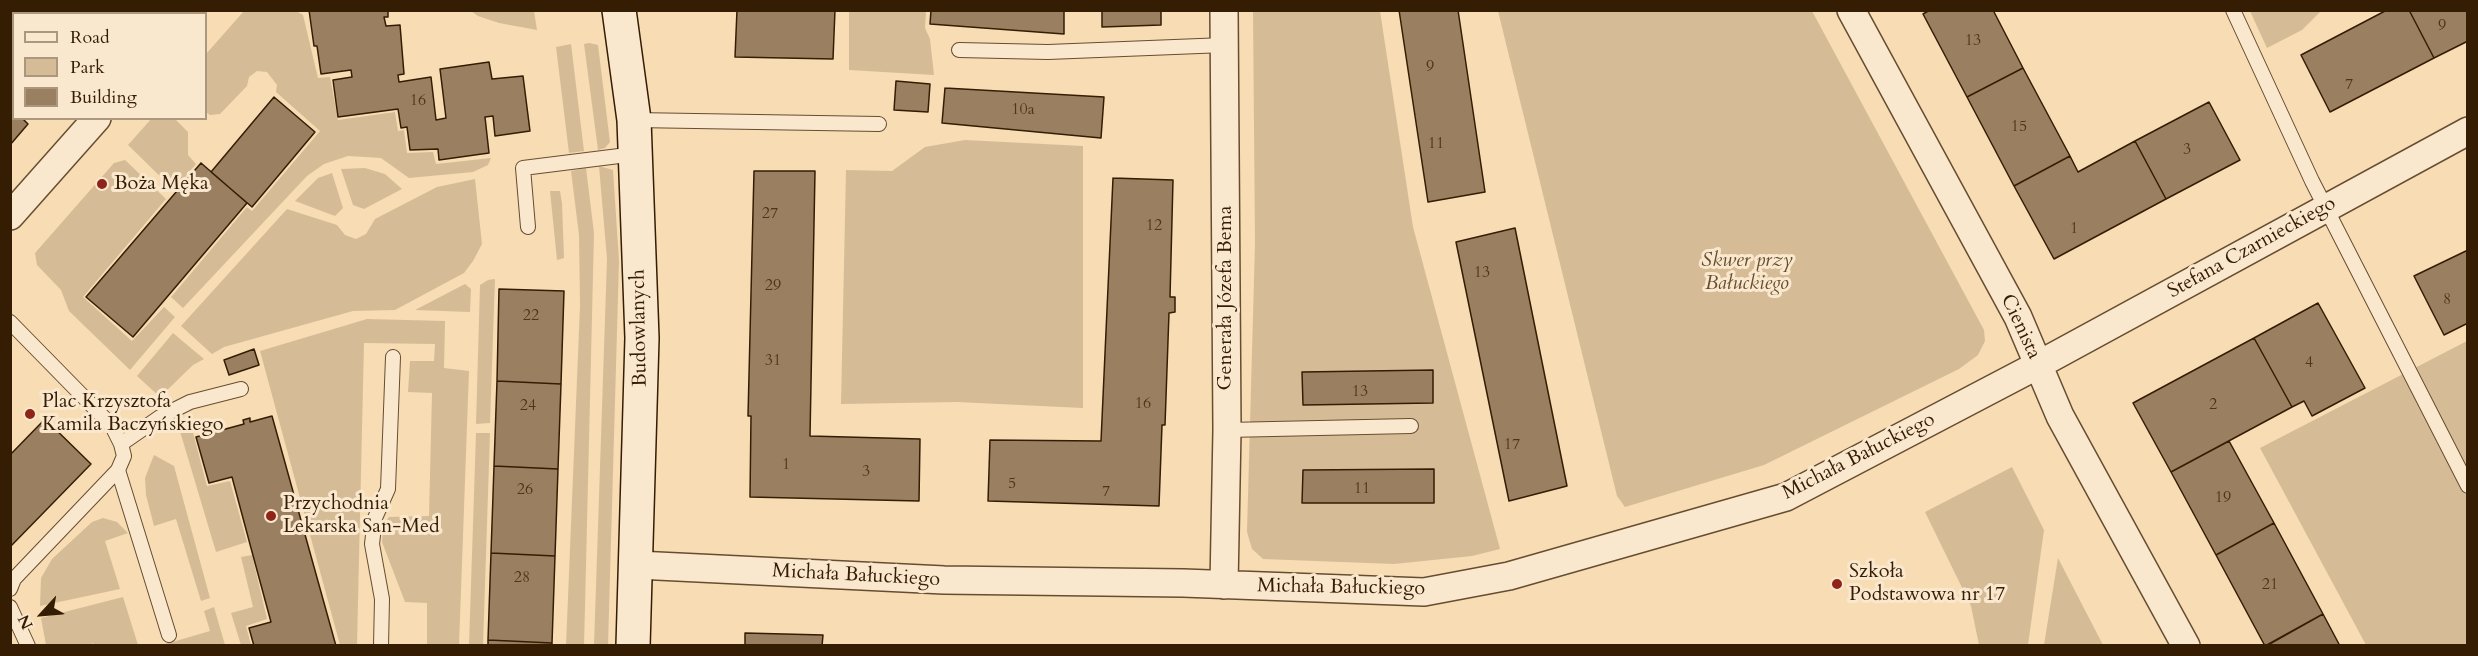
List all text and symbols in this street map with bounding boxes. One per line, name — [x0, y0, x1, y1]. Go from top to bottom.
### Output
legend — [12, 12, 207, 120]
house number: 9 — [2438, 16, 2446, 36]
text: Road — [70, 25, 110, 50]
house number: 13 — [1965, 31, 1981, 51]
text: Park — [70, 55, 105, 80]
house number: 9 — [1426, 57, 1434, 77]
house number: 7 — [2345, 75, 2353, 95]
text: Building — [70, 85, 137, 110]
house number: 16 — [410, 91, 426, 111]
house number: 10a — [1011, 100, 1035, 120]
house number: 15 — [2011, 117, 2027, 137]
house number: 11 — [1428, 134, 1444, 154]
house number: 3 — [2183, 140, 2191, 160]
place label: Boża Męka — [114, 172, 209, 196]
marker: Boża Męka — [95, 177, 109, 191]
street label: Stefana Czarnieckiego — [2164, 192, 2340, 304]
house number: 27 — [762, 204, 778, 224]
street label: Generała Józefa Bema — [1214, 206, 1238, 390]
house number: 12 — [1146, 216, 1162, 236]
house number: 1 — [2070, 219, 2078, 239]
park label: Skwer przy Bałuckiego — [1701, 249, 1793, 296]
house number: 13 — [1474, 263, 1490, 283]
street label: Budowlanych — [627, 269, 653, 387]
house number: 29 — [765, 276, 781, 296]
house number: 8 — [2443, 290, 2451, 310]
street label: Cienista — [1995, 291, 2045, 363]
house number: 22 — [523, 306, 539, 326]
house number: 31 — [765, 351, 781, 371]
house number: 4 — [2305, 353, 2313, 373]
house number: 13 — [1352, 382, 1368, 402]
place label: Plac Krzysztofa Kamila Baczyńskiego — [42, 390, 224, 437]
house number: 16 — [1135, 394, 1151, 414]
house number: 2 — [2209, 395, 2217, 415]
house number: 24 — [520, 396, 536, 416]
marker: Plac Krzysztofa Kamila Baczyńskiego — [23, 407, 37, 421]
street label: Michała Bałuckiego — [1779, 408, 1939, 506]
house number: 17 — [1504, 435, 1520, 455]
house number: 1 — [782, 455, 790, 475]
house number: 3 — [862, 462, 870, 482]
house number: 5 — [1008, 474, 1016, 494]
house number: 11 — [1354, 479, 1370, 499]
house number: 26 — [517, 480, 533, 500]
house number: 7 — [1102, 482, 1110, 502]
house number: 19 — [2215, 488, 2231, 508]
place label: Przychodnia Lekarska San-Med — [283, 492, 440, 539]
marker: Przychodnia Lekarska San-Med — [264, 509, 278, 523]
street label: Michała Bałuckiego — [771, 560, 941, 592]
place label: Szkoła Podstawowa nr 17 — [1849, 560, 2005, 607]
house number: 28 — [514, 568, 530, 588]
street label: Michała Bałuckiego — [1257, 575, 1425, 601]
house number: 21 — [2262, 575, 2278, 595]
marker: Szkoła Podstawowa nr 17 — [1830, 577, 1844, 591]
north arrow — [12, 584, 72, 644]
text: N — [13, 611, 39, 633]

